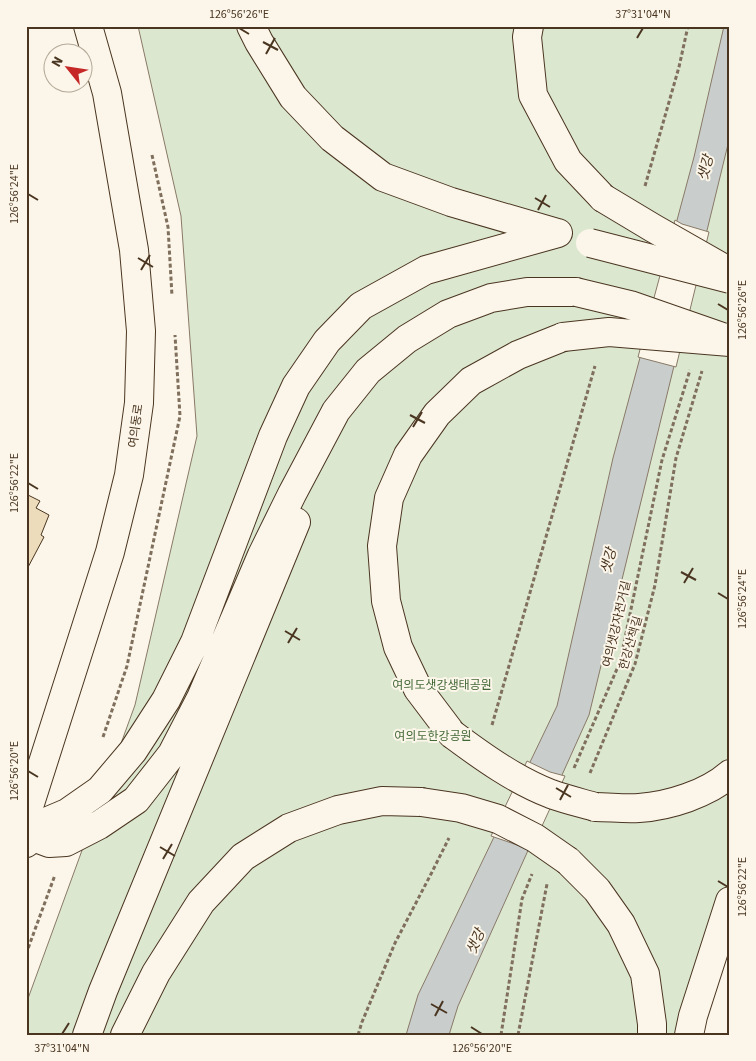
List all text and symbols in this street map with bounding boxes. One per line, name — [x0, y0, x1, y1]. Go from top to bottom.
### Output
text: 126°56'26"E — [209, 6, 269, 23]
text: 37°31'04"N — [615, 6, 671, 23]
north arrow — [42, 42, 92, 92]
text: N — [47, 53, 69, 71]
water label: 샛강 — [693, 151, 719, 183]
text: 126°56'24"E — [6, 164, 23, 224]
text: 126°56'26"E — [734, 280, 751, 340]
street label: 여의동로 — [125, 403, 147, 449]
text: 126°56'22"E — [6, 453, 23, 513]
water label: 샛강 — [596, 544, 622, 576]
text: 126°56'24"E — [734, 569, 751, 629]
street label: 여의샛강자전거길 — [599, 579, 635, 669]
street label: 한강산책길 — [615, 614, 647, 672]
park label: 여의도샛강생태공원 — [392, 677, 492, 694]
park label: 여의도한강공원 — [394, 728, 472, 745]
text: 126°56'20"E — [6, 741, 23, 801]
text: 126°56'22"E — [734, 857, 751, 917]
water label: 샛강 — [462, 924, 491, 958]
text: 37°31'04"N — [34, 1040, 90, 1057]
text: 126°56'20"E — [452, 1040, 512, 1057]

